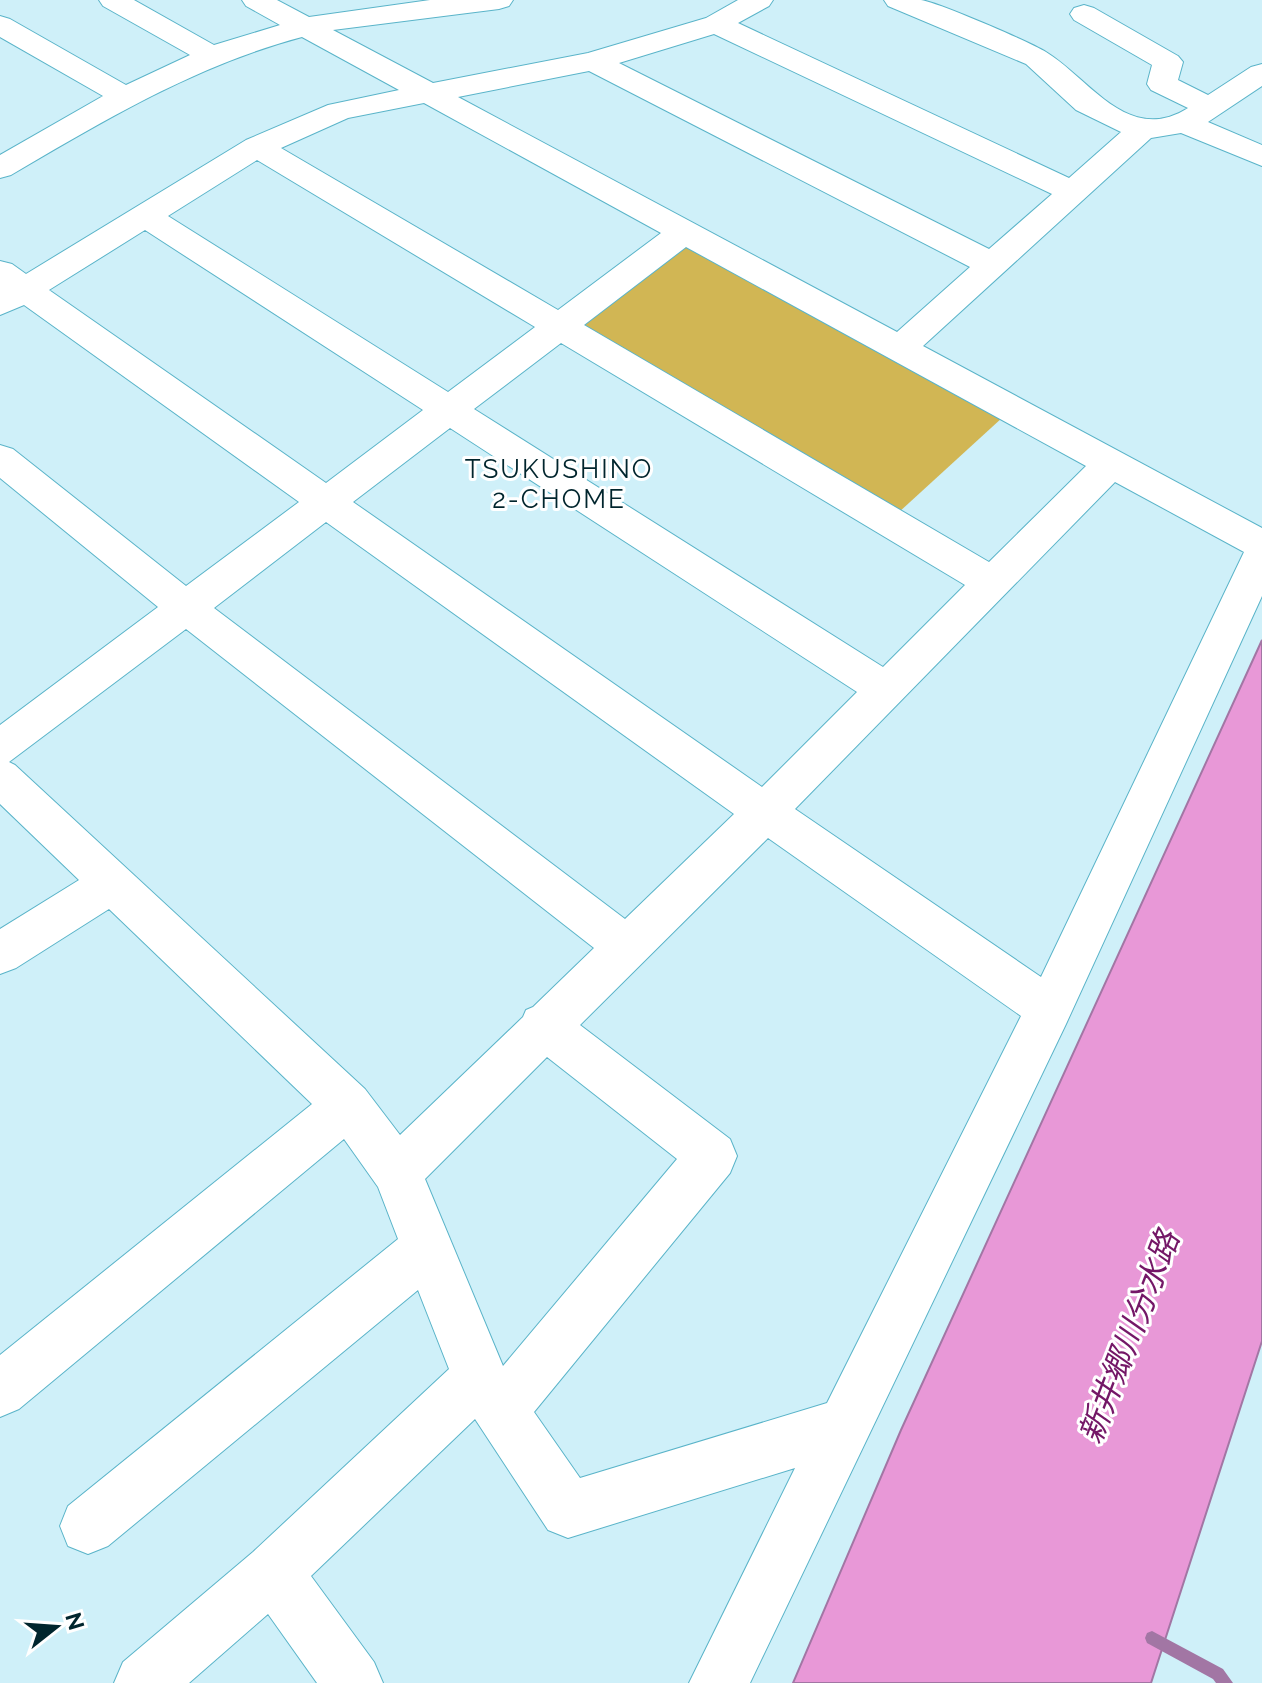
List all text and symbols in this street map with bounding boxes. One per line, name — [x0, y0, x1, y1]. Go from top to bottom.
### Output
district label: TSUKUSHINO 2-CHOME — [465, 454, 653, 514]
water label: 新井郷川分水路 — [1071, 1223, 1187, 1448]
north arrow — [16, 1587, 96, 1667]
text: N — [60, 1609, 90, 1633]

